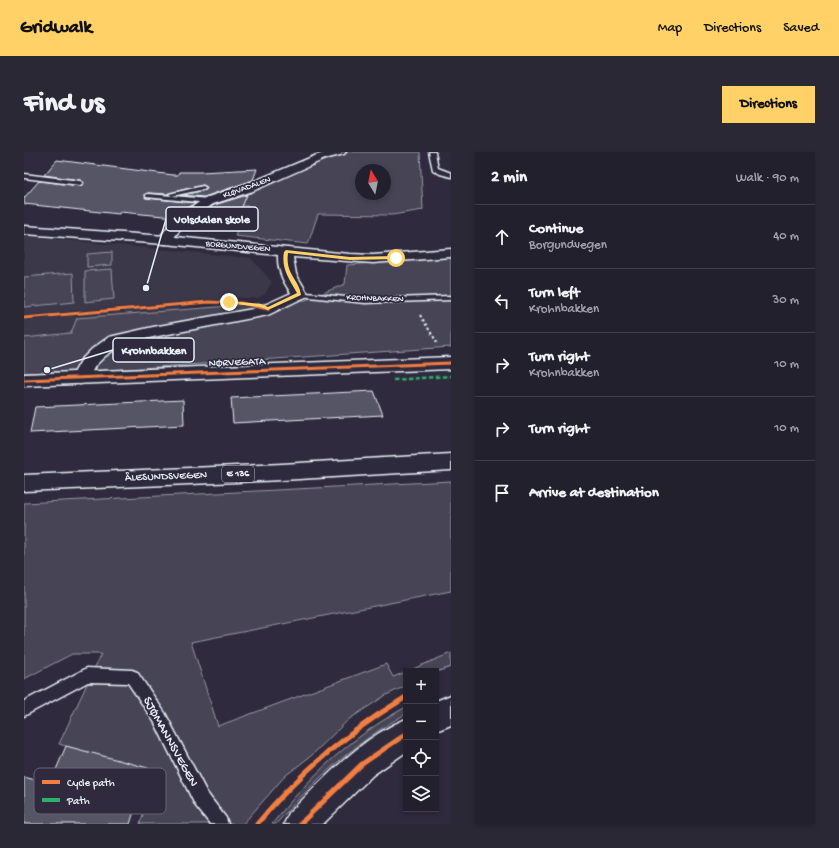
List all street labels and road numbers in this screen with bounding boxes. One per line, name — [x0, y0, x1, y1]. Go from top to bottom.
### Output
street label: KLØVADALEN — [222, 174, 272, 202]
street label: BORGUNDVEGEN — [204, 239, 271, 255]
street label: KROHNBAKKEN — [346, 293, 404, 306]
street label: NØRVEGATA — [208, 356, 266, 370]
road number: E 136 — [222, 466, 254, 482]
street label: ÅLESUNDSVEGEN — [125, 468, 207, 484]
street label: SJØMANNSVEGEN — [139, 694, 201, 790]

